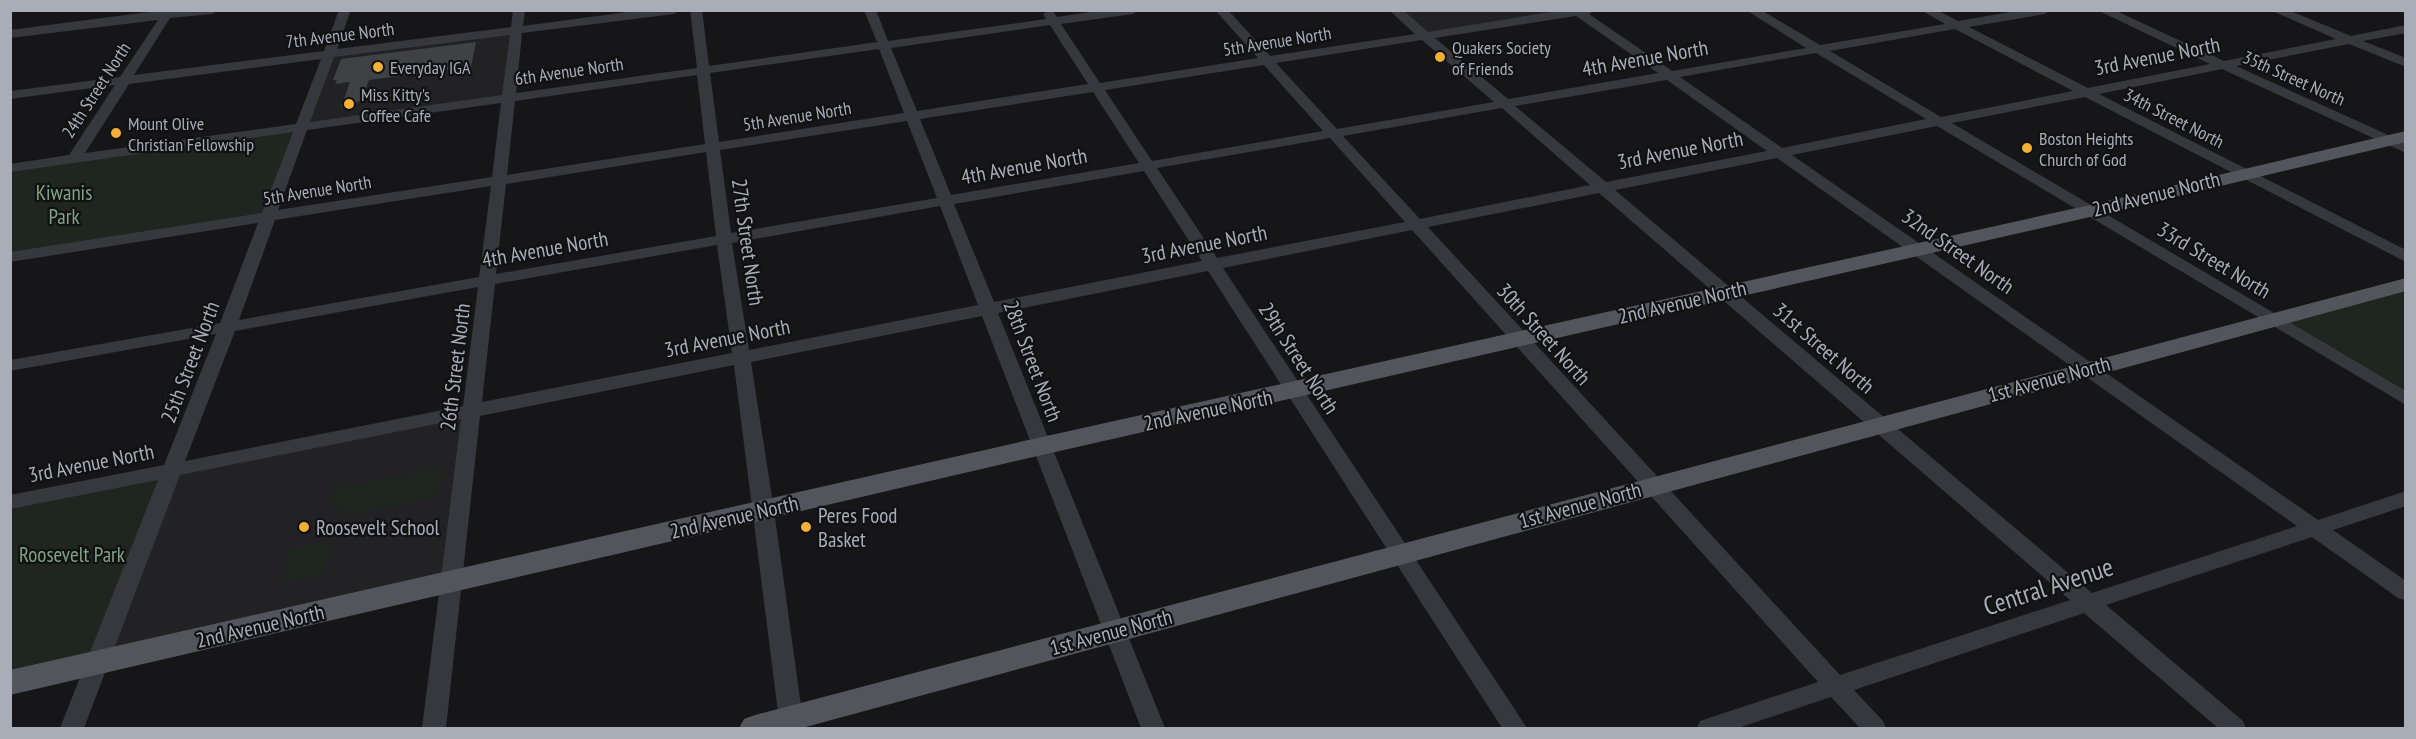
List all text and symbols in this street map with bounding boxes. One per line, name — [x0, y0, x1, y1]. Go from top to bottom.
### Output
street label: 7th Avenue North — [284, 17, 396, 53]
street label: 5th Avenue North — [1221, 21, 1333, 61]
street label: 3rd Avenue North — [2092, 31, 2222, 81]
street label: 4th Avenue North — [1580, 34, 1710, 82]
place label: Quakers Society of Friends — [1452, 36, 1551, 80]
street label: 24th Street North — [56, 38, 136, 142]
street label: 35th Street North — [2239, 45, 2349, 111]
marker: Quakers Society of Friends — [1433, 50, 1447, 64]
street label: 6th Avenue North — [513, 52, 625, 90]
place label: Everyday IGA — [390, 56, 471, 79]
marker: Everyday IGA — [371, 60, 385, 74]
place label: Miss Kitty's Coffee Cafe — [361, 83, 431, 127]
street label: 34th Street North — [2120, 83, 2228, 153]
street label: 5th Avenue North — [741, 96, 853, 136]
marker: Miss Kitty's Coffee Cafe — [342, 97, 356, 111]
place label: Mount Olive Christian Fellowship — [128, 112, 254, 156]
street label: 3rd Avenue North — [1615, 125, 1745, 175]
marker: Mount Olive Christian Fellowship — [109, 126, 123, 140]
place label: Boston Heights Church of God — [2039, 127, 2133, 171]
marker: Boston Heights Church of God — [2020, 141, 2034, 155]
street label: 4th Avenue North — [959, 142, 1089, 190]
street label: 2nd Avenue North — [2089, 165, 2223, 223]
street label: 5th Avenue North — [261, 170, 373, 210]
street label: 27th Street North — [726, 177, 770, 307]
park label: Kiwanis Park — [36, 179, 92, 230]
street label: 32nd Street North — [1897, 202, 2019, 300]
street label: 33rd Street North — [2152, 216, 2276, 304]
street label: 3rd Avenue North — [1139, 219, 1269, 269]
street label: 4th Avenue North — [480, 225, 610, 273]
street label: 2nd Avenue North — [1615, 274, 1749, 330]
street label: 30th Street North — [1491, 277, 1597, 391]
street label: 28th Street North — [997, 296, 1069, 426]
street label: 25th Street North — [154, 297, 226, 427]
street label: 29th Street North — [1253, 297, 1345, 419]
street label: 31st Street North — [1768, 297, 1880, 399]
street label: 26th Street North — [434, 302, 476, 432]
street label: 3rd Avenue North — [662, 313, 792, 363]
street label: 1st Avenue North — [1985, 350, 2113, 408]
street label: 2nd Avenue North — [1141, 383, 1275, 437]
street label: 3rd Avenue North — [26, 438, 156, 488]
street label: 1st Avenue North — [1516, 476, 1644, 534]
street label: 2nd Avenue North — [667, 489, 801, 545]
place label: Peres Food Basket — [818, 502, 897, 553]
place label: Roosevelt School — [316, 514, 440, 541]
marker: Roosevelt School — [297, 520, 311, 534]
marker: Peres Food Basket — [799, 520, 813, 534]
park label: Roosevelt Park — [19, 541, 125, 568]
street label: Central Avenue — [1979, 550, 2117, 622]
street label: 2nd Avenue North — [193, 598, 327, 654]
street label: 1st Avenue North — [1047, 603, 1175, 661]

